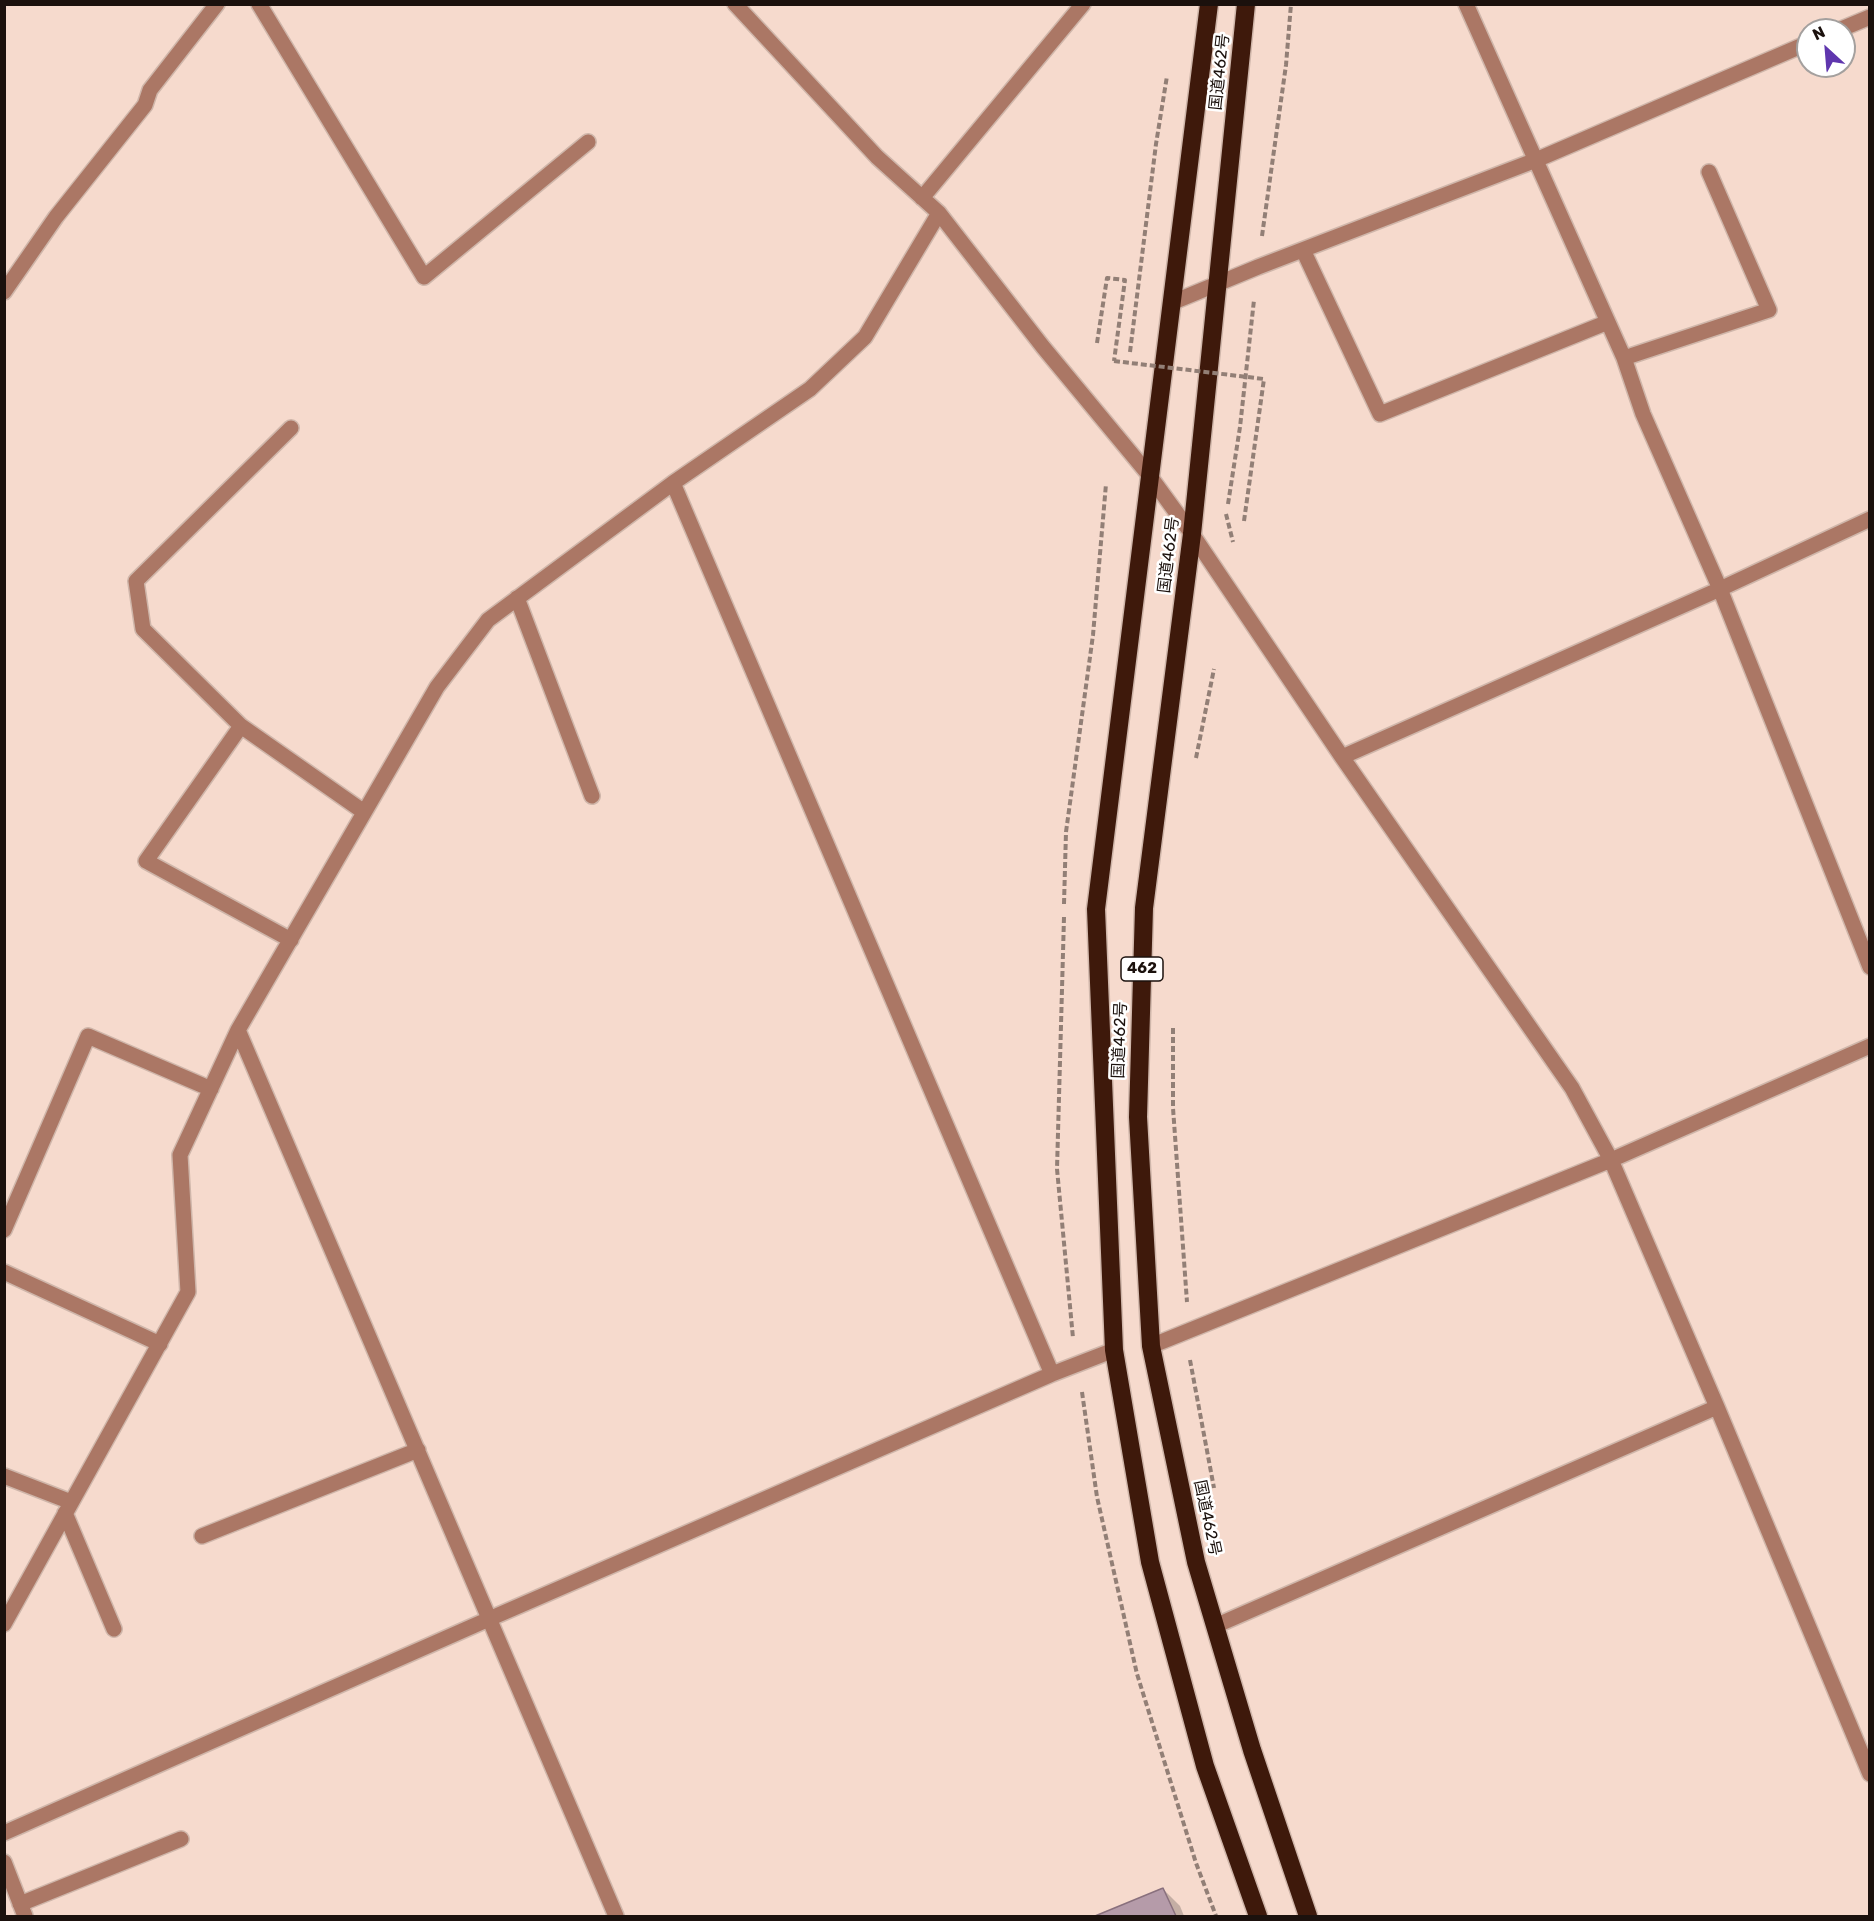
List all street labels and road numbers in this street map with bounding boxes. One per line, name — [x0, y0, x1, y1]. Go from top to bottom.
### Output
street label: 国道462号 — [1206, 33, 1234, 111]
street label: 国道462号 — [1155, 516, 1183, 594]
road number: 462 — [1121, 957, 1163, 981]
street label: 国道462号 — [1109, 1001, 1131, 1079]
street label: 国道462号 — [1190, 1478, 1224, 1558]

